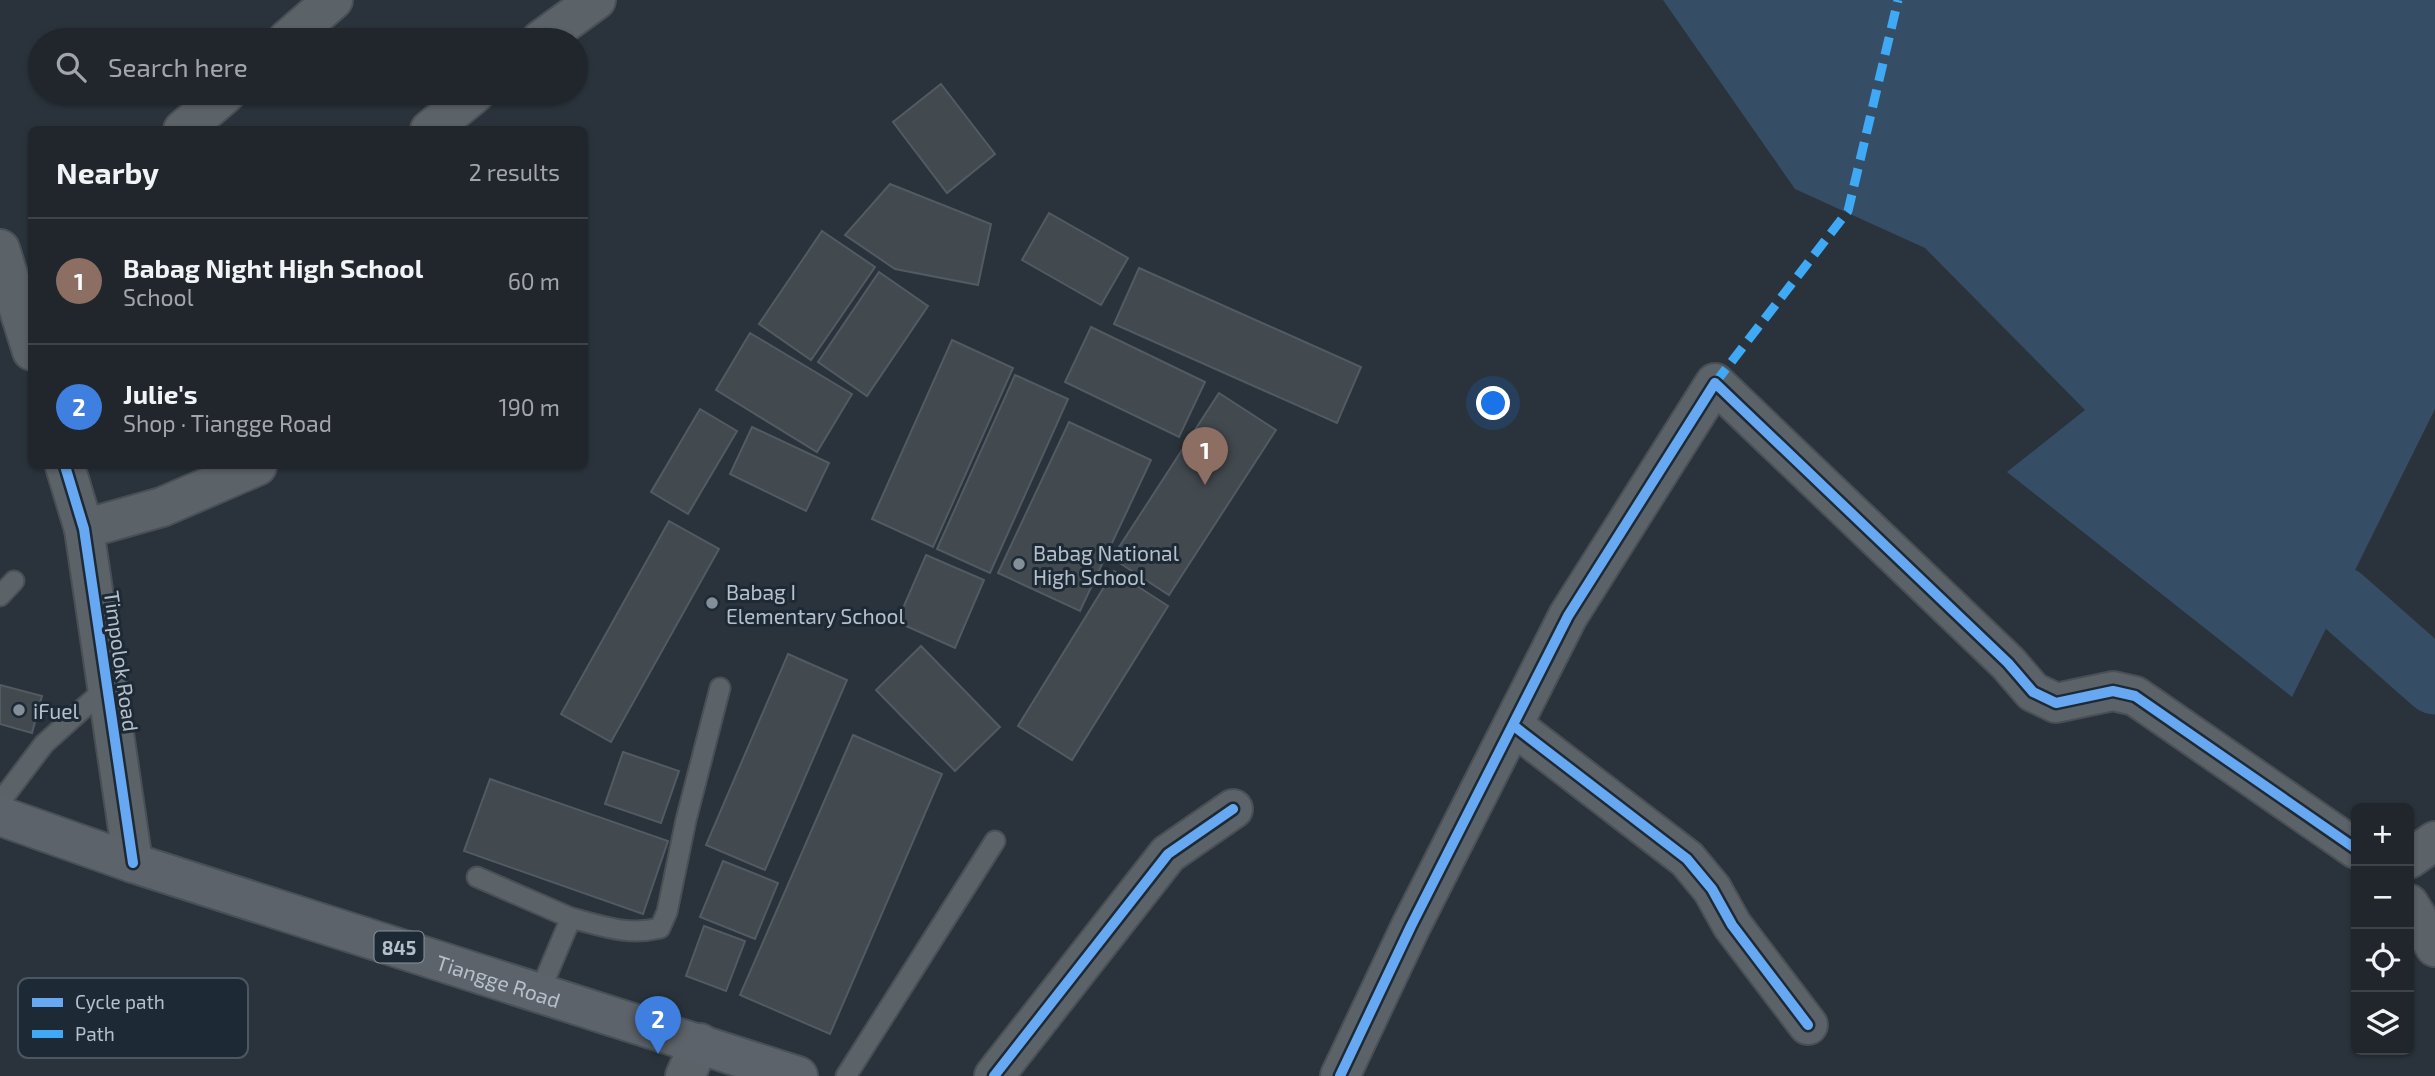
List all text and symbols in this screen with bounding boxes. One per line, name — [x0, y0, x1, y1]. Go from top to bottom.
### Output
search box — [28, 28, 588, 105]
icon: search — [52, 48, 90, 86]
text: Search here — [108, 51, 248, 82]
text: Nearby — [56, 154, 159, 190]
text: 2 results — [469, 158, 560, 186]
text: Babag Night High School — [123, 252, 423, 283]
text: 1 — [74, 267, 84, 295]
text: 60 m — [508, 267, 560, 295]
text: School — [123, 283, 193, 311]
text: Julie's — [123, 378, 198, 409]
your location — [1476, 386, 1510, 420]
text: 2 — [72, 393, 86, 421]
text: 190 m — [499, 393, 560, 421]
text: Shop · Tiangge Road — [123, 409, 332, 437]
pin: 1 — [1182, 427, 1228, 485]
place label: Babag National High School — [1033, 540, 1180, 589]
marker: Babag National High School — [1011, 556, 1027, 572]
place label: Babag I Elementary School — [726, 579, 906, 628]
street label: Timpolok Road — [100, 589, 144, 733]
marker: Babag I Elementary School — [704, 595, 720, 611]
place label: iFuel — [33, 698, 79, 723]
marker: iFuel — [11, 702, 27, 718]
map controls — [2351, 803, 2414, 1055]
button: + — [2351, 803, 2414, 866]
button: − — [2351, 866, 2414, 929]
button: locate — [2351, 929, 2414, 992]
road number: 845 — [374, 931, 424, 962]
street label: Tiangge Road — [433, 949, 564, 1012]
legend — [18, 978, 248, 1058]
text: Cycle path — [75, 990, 165, 1013]
button: layers — [2351, 992, 2414, 1055]
pin: 2 — [635, 996, 681, 1054]
text: Path — [75, 1022, 115, 1045]

